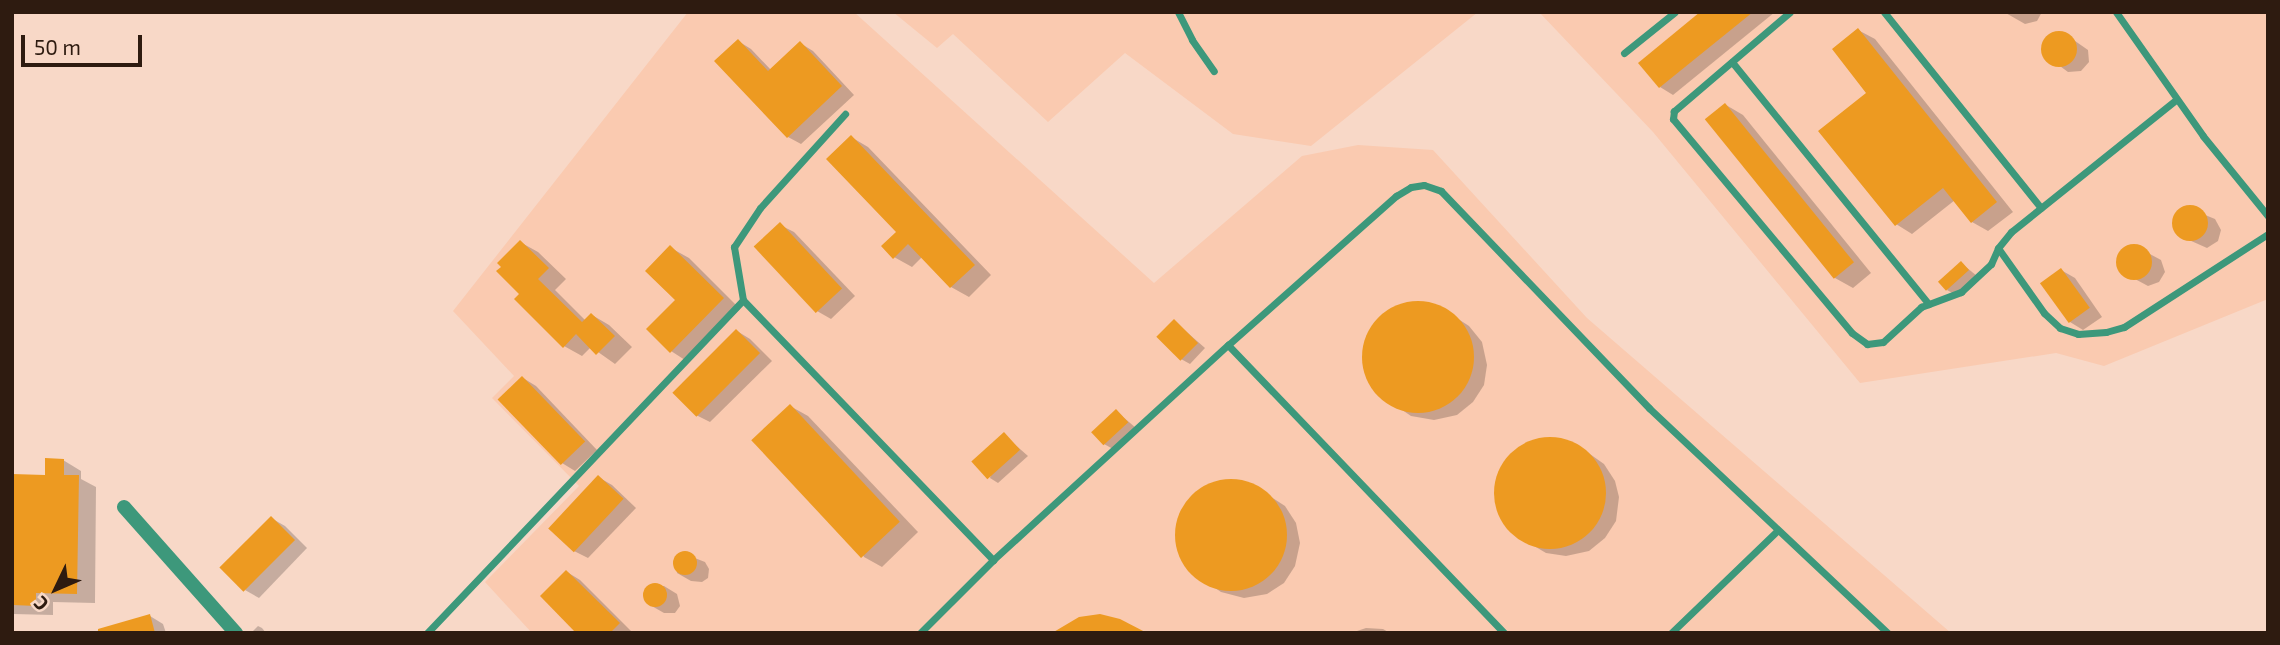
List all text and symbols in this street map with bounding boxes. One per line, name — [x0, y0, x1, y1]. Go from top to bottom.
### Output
scale bar — [24, 21, 145, 65]
text: 50 m — [34, 34, 81, 59]
north arrow — [21, 554, 91, 624]
text: С — [28, 592, 53, 616]

